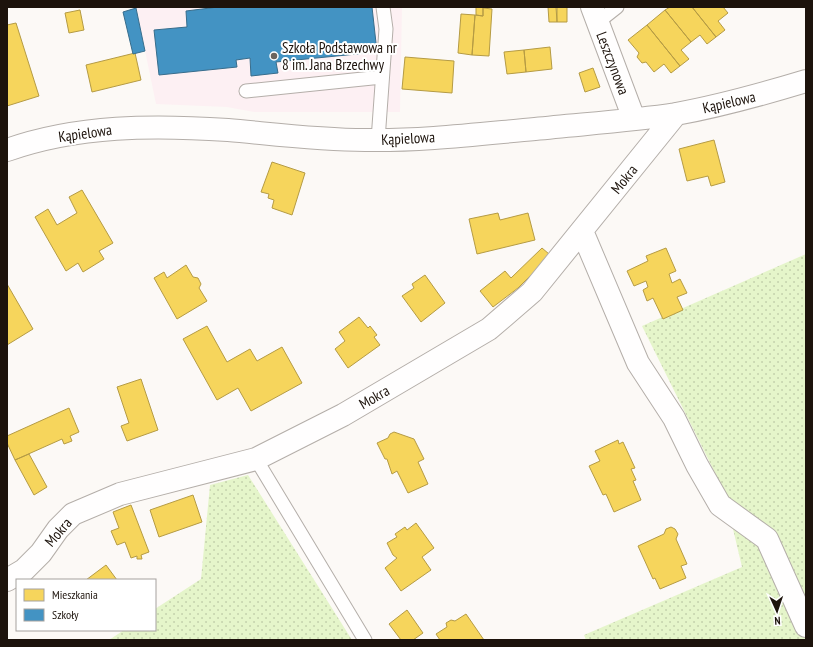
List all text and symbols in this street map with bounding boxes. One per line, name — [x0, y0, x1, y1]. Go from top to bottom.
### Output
street label: Leszczynowa — [592, 29, 634, 97]
place label: Szkoła Podstawowa nr 8 im. Jana Brzechwy — [282, 38, 398, 74]
marker: Szkoła Podstawowa nr 8 im. Jana Brzechwy — [269, 51, 279, 61]
street label: Kąpielowa — [701, 87, 757, 117]
street label: Kąpielowa — [57, 120, 113, 146]
street label: Kąpielowa — [381, 127, 435, 149]
street label: Mokra — [607, 161, 641, 197]
street label: Mokra — [355, 381, 393, 413]
street label: Mokra — [40, 514, 76, 550]
legend — [16, 579, 156, 631]
text: Mieszkania — [52, 587, 98, 602]
north arrow — [757, 591, 797, 631]
text: Szkoły — [52, 607, 79, 622]
text: N — [774, 614, 781, 628]

